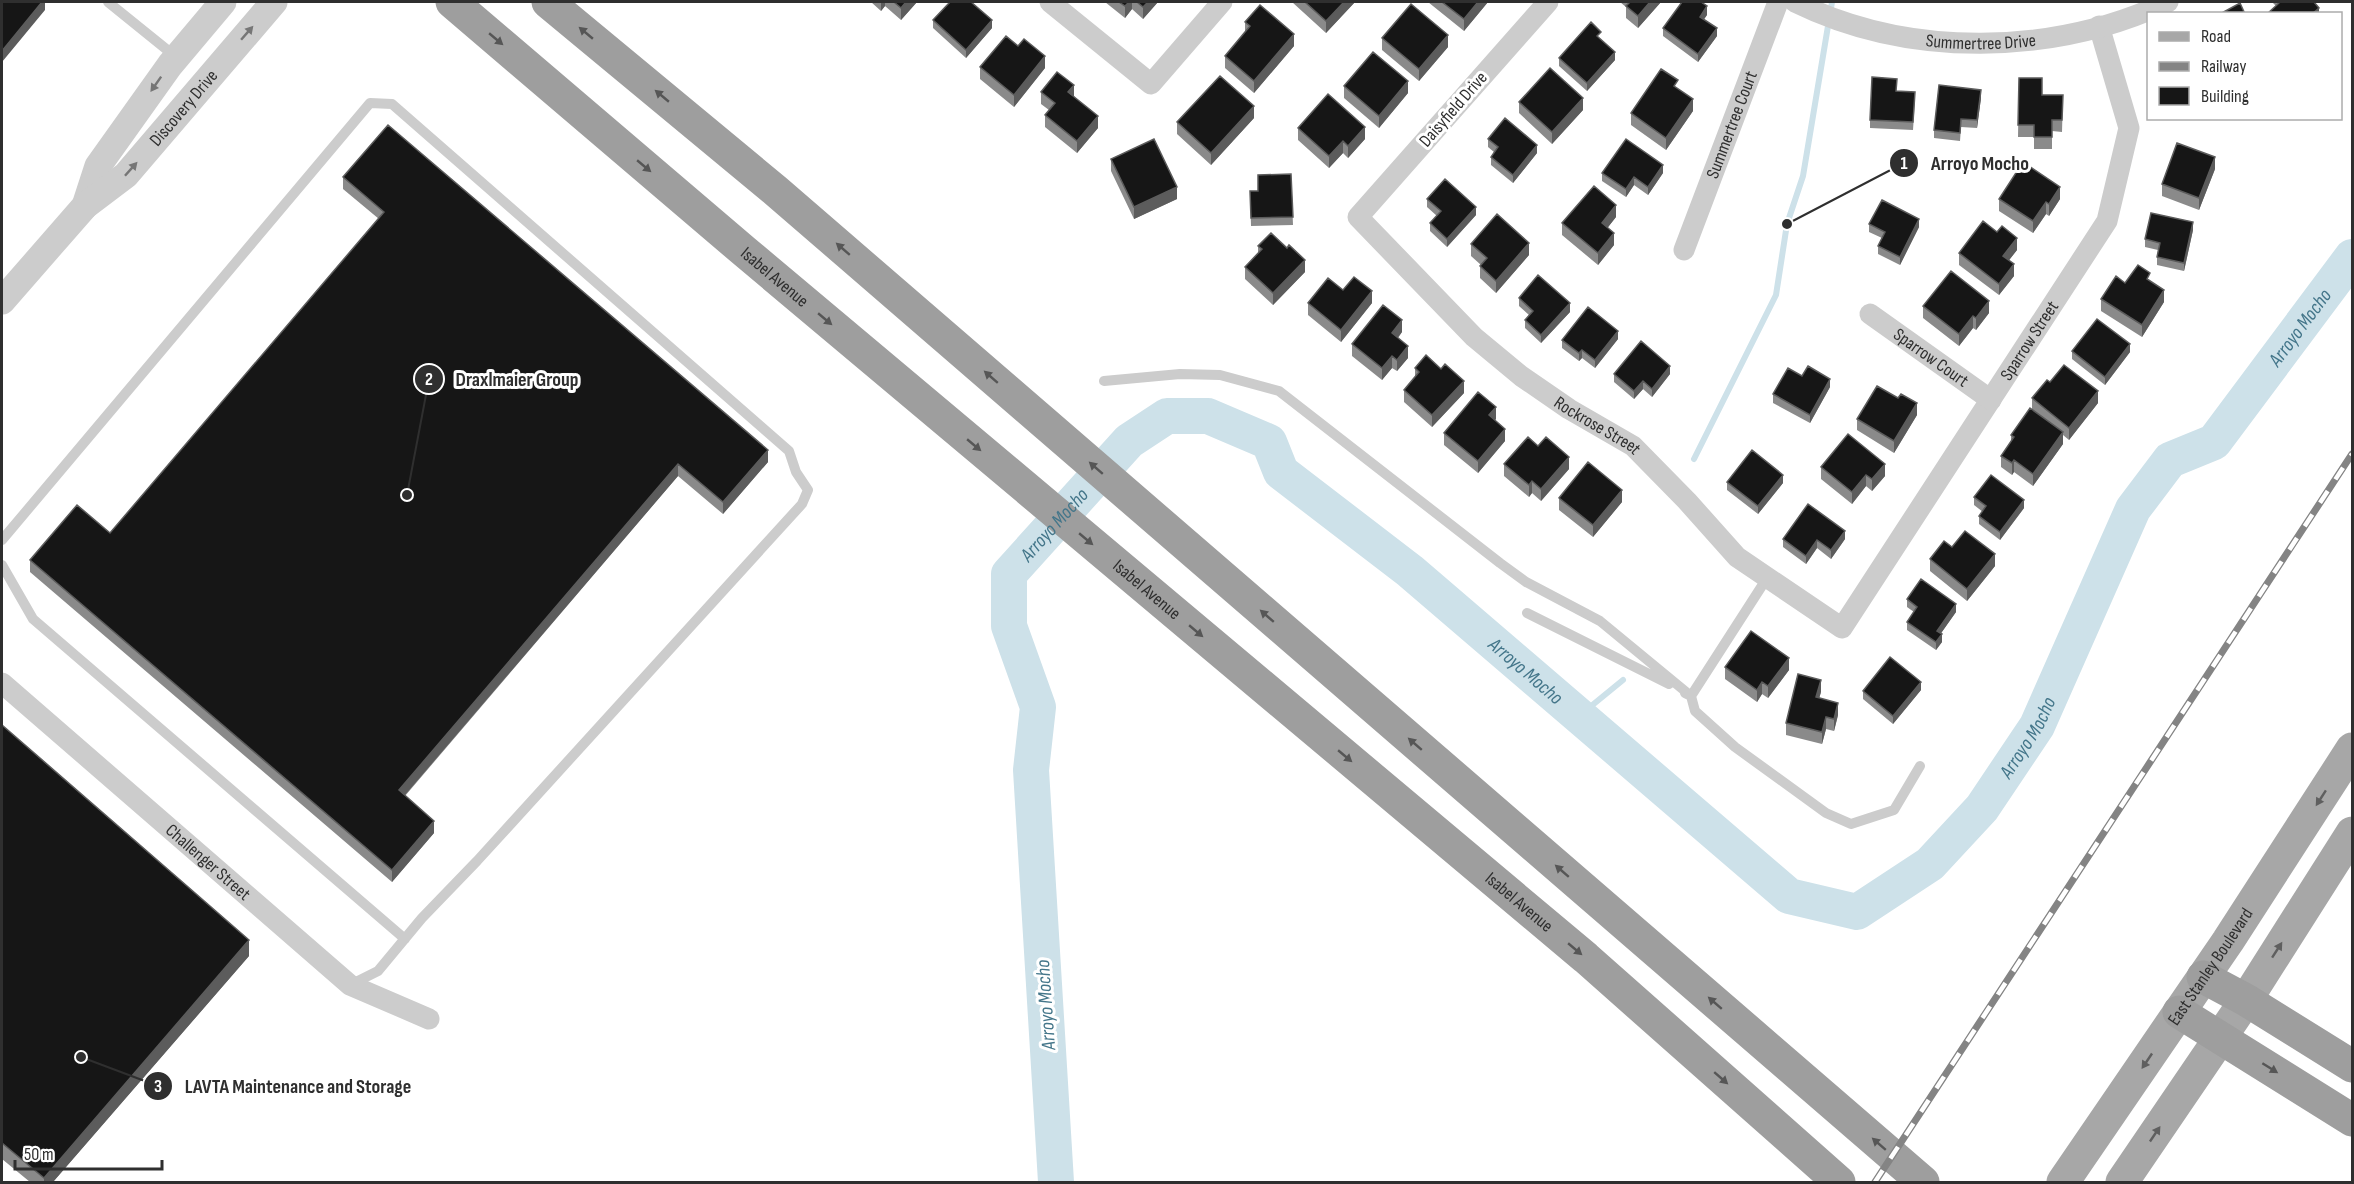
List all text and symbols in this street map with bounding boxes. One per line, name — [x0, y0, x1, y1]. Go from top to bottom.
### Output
legend — [2147, 12, 2342, 120]
one-way arrow — [240, 26, 253, 41]
text: Road — [2201, 26, 2231, 47]
one-way arrow — [578, 27, 594, 40]
street label: Summertree Drive — [1925, 30, 2037, 54]
one-way arrow — [488, 33, 504, 46]
text: Railway — [2201, 56, 2246, 77]
street label: Discovery Drive — [145, 66, 222, 151]
street label: Daisyfield Drive — [1415, 67, 1492, 151]
street label: Summertree Court — [1702, 68, 1762, 182]
one-way arrow — [151, 76, 162, 92]
text: Building — [2201, 86, 2249, 107]
one-way arrow — [654, 90, 670, 103]
callout: Arroyo Mocho — [1889, 144, 2041, 182]
text: Arroyo Mocho — [1930, 152, 2029, 176]
text: 1 — [1900, 153, 1908, 174]
one-way arrow — [636, 159, 651, 172]
one-way arrow — [124, 162, 137, 177]
street label: Isabel Avenue — [736, 243, 813, 312]
one-way arrow — [836, 243, 851, 256]
water label: Arroyo Mocho — [2263, 284, 2337, 372]
street label: Sparrow Street — [1996, 297, 2063, 385]
one-way arrow — [817, 313, 833, 326]
street label: Sparrow Court — [1889, 324, 1973, 392]
callout: Draxlmaier Group — [414, 360, 591, 398]
text: Draxlmaier Group — [456, 368, 578, 392]
text: 2 — [425, 369, 433, 390]
one-way arrow — [984, 371, 999, 384]
street label: Rockrose Street — [1550, 392, 1646, 459]
one-way arrow — [966, 438, 981, 451]
one-way arrow — [1089, 462, 1104, 475]
water label: Arroyo Mocho — [1015, 483, 1094, 567]
one-way arrow — [1078, 532, 1094, 545]
street label: Isabel Avenue — [1109, 555, 1185, 624]
one-way arrow — [1260, 610, 1275, 623]
one-way arrow — [1188, 624, 1203, 637]
water label: Arroyo Mocho — [1483, 632, 1568, 710]
water label: Arroyo Mocho — [1994, 694, 2061, 784]
one-way arrow — [1408, 738, 1423, 751]
one-way arrow — [1337, 750, 1353, 763]
one-way arrow — [2315, 790, 2326, 807]
street label: Challenger Street — [161, 820, 255, 905]
one-way arrow — [1555, 865, 1570, 878]
street label: Isabel Avenue — [1481, 868, 1557, 937]
street label: East Stanley Boulevard — [2164, 904, 2257, 1029]
one-way arrow — [2272, 942, 2283, 958]
one-way arrow — [1567, 943, 1583, 956]
water label: Arroyo Mocho — [1031, 959, 1061, 1052]
one-way arrow — [1707, 997, 1723, 1010]
one-way arrow — [2141, 1052, 2153, 1068]
one-way arrow — [2262, 1062, 2278, 1074]
callout: LAVTA Maintenance and Storage — [143, 1067, 423, 1105]
one-way arrow — [1713, 1071, 1728, 1084]
text: LAVTA Maintenance and Storage — [185, 1075, 411, 1099]
text: 3 — [154, 1076, 162, 1097]
one-way arrow — [2149, 1126, 2160, 1142]
scale bar — [15, 1133, 162, 1171]
one-way arrow — [1872, 1138, 1887, 1151]
text: 50 m — [24, 1144, 54, 1165]

